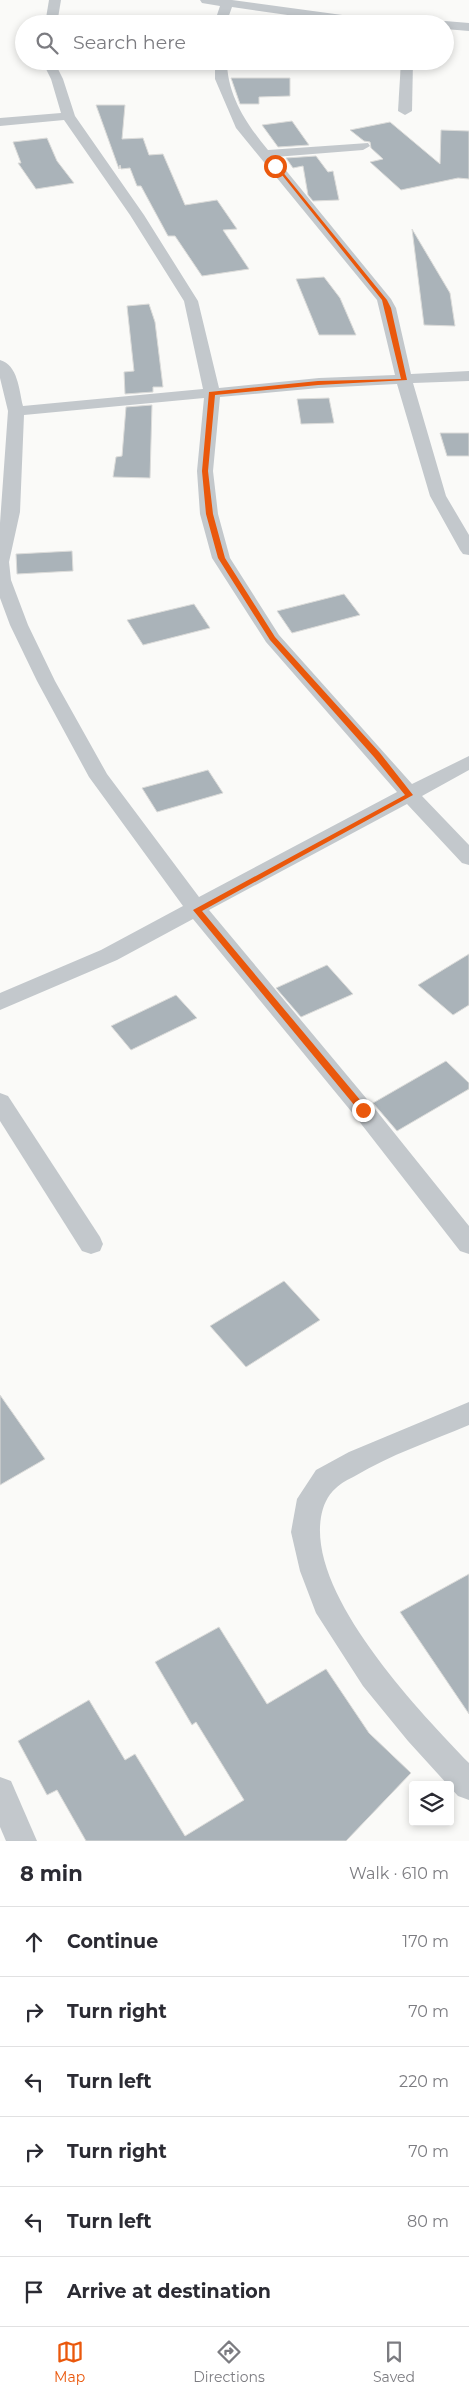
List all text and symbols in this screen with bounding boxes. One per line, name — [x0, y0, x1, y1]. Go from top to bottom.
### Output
search box — [15, 15, 454, 70]
icon: search — [33, 29, 61, 57]
text: Search here — [73, 31, 186, 54]
route start — [264, 155, 287, 178]
route end — [352, 1099, 375, 1122]
map controls — [409, 1781, 454, 1826]
button: layers — [409, 1781, 454, 1826]
text: 8 min — [20, 1861, 83, 1886]
text: Walk · 610 m — [349, 1864, 449, 1883]
icon: ahead — [20, 1928, 48, 1956]
text: Continue — [67, 1930, 158, 1953]
text: 170 m — [402, 1932, 449, 1951]
icon: right — [20, 1998, 48, 2026]
text: Turn right — [67, 2000, 167, 2023]
text: 70 m — [408, 2002, 449, 2021]
icon: left — [20, 2068, 48, 2096]
text: Turn left — [67, 2070, 152, 2093]
text: 220 m — [399, 2072, 449, 2091]
icon: right — [20, 2138, 48, 2166]
text: Turn right — [67, 2140, 167, 2163]
text: 70 m — [408, 2142, 449, 2161]
icon: left — [20, 2208, 48, 2236]
text: Turn left — [67, 2210, 152, 2233]
text: 80 m — [407, 2212, 449, 2231]
icon: arrive — [20, 2278, 48, 2306]
text: Arrive at destination — [67, 2280, 271, 2303]
tab: Map — [54, 2338, 85, 2386]
tab: Directions — [193, 2338, 265, 2386]
tab: Saved — [373, 2338, 415, 2386]

